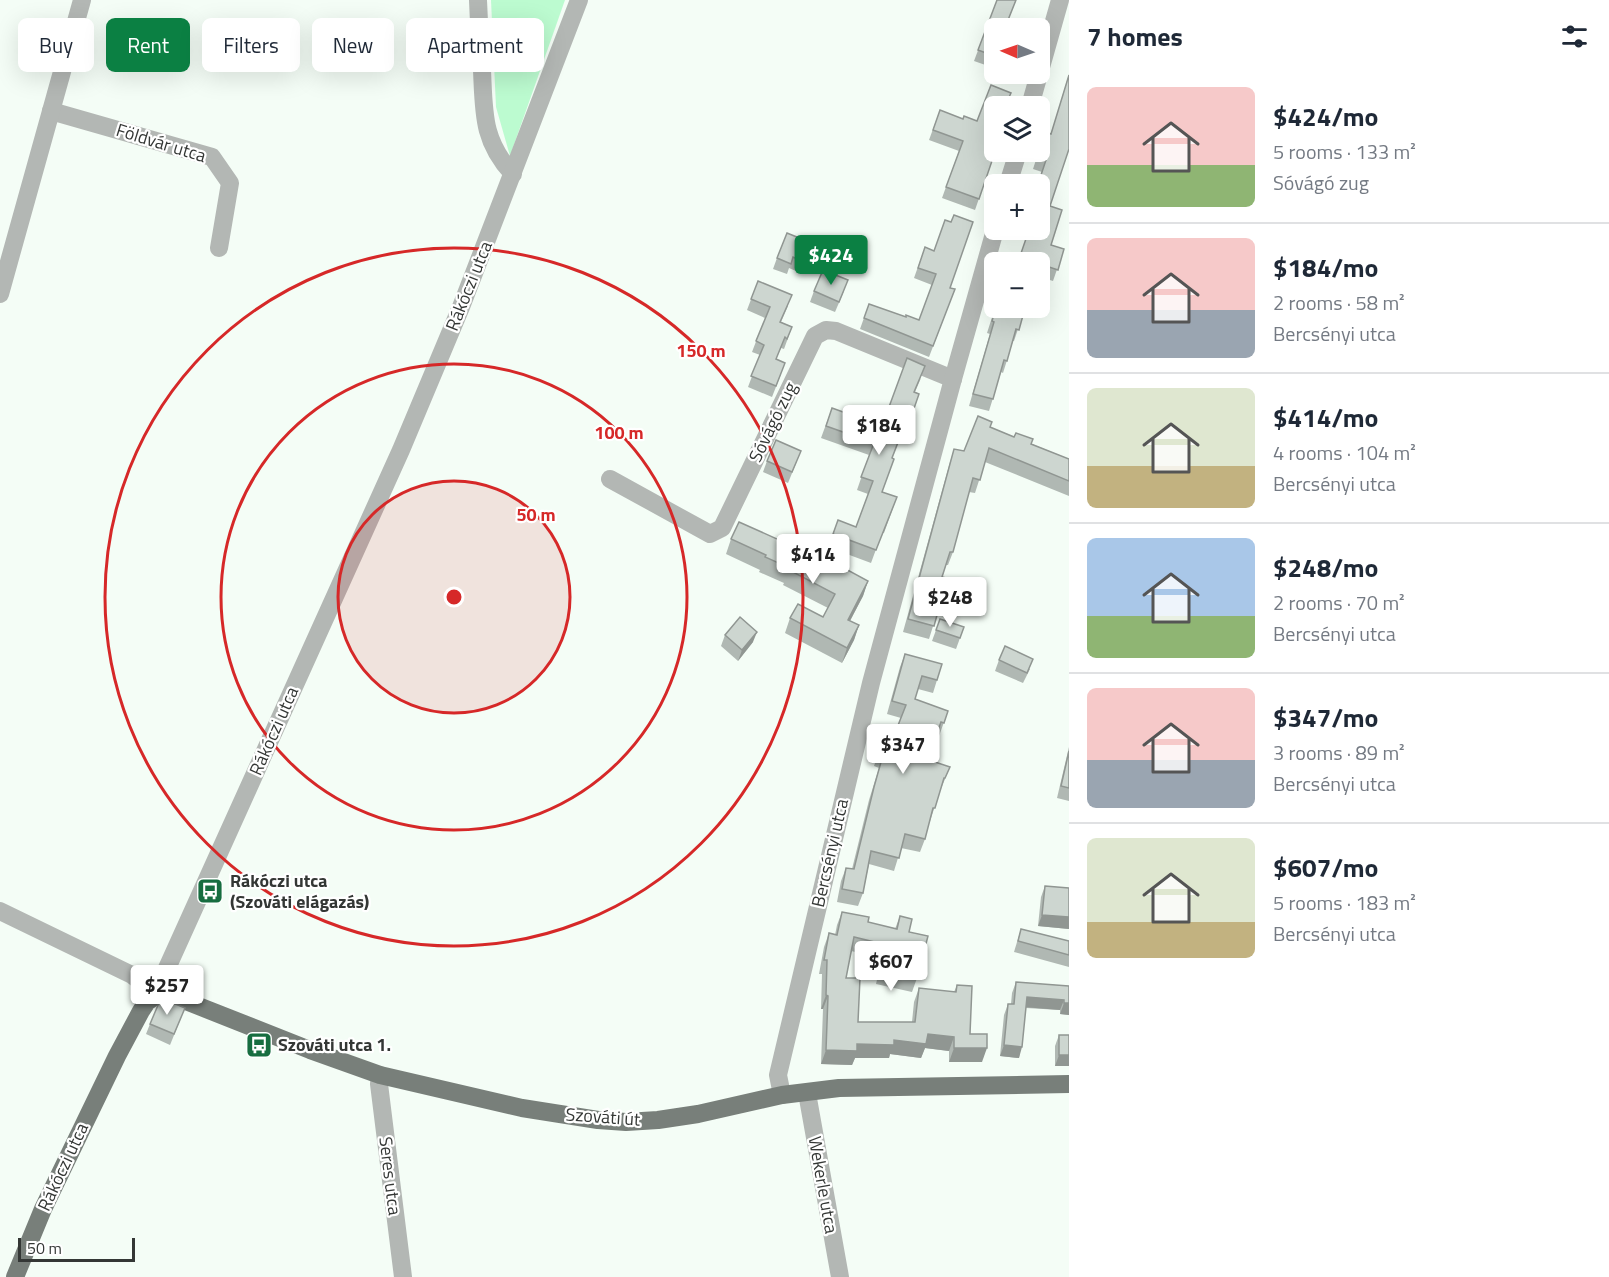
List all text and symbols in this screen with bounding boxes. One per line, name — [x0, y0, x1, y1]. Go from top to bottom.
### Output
text: 7 homes — [1087, 17, 1183, 56]
chip: Buy — [18, 18, 94, 72]
chip: Rent — [106, 18, 190, 72]
chip: Filters — [202, 18, 300, 72]
chip: New — [312, 18, 394, 72]
chip: Apartment — [406, 18, 544, 72]
north arrow — [984, 18, 1050, 84]
map controls — [984, 18, 1050, 318]
icon: filters — [1558, 20, 1591, 53]
button: layers — [984, 96, 1050, 162]
text: $424/mo — [1273, 97, 1378, 136]
icon: home — [1135, 111, 1207, 183]
street label: Földvár utca — [113, 116, 209, 169]
text: 5 rooms · 133 m² — [1273, 136, 1416, 167]
text: Sóvágó zug — [1273, 167, 1369, 198]
button: + — [984, 174, 1050, 240]
pin: $424 — [795, 235, 867, 286]
street label: Rákóczi utca — [438, 237, 499, 335]
text: $424 — [809, 239, 853, 270]
text: $184/mo — [1273, 248, 1378, 287]
button: − — [984, 252, 1050, 318]
icon: home — [1135, 262, 1207, 334]
text: 2 rooms · 58 m² — [1273, 287, 1405, 318]
text: Bercsényi utca — [1273, 318, 1396, 349]
text: 150 m — [676, 337, 726, 364]
street label: Sóvágó zug — [741, 377, 804, 467]
text: $414/mo — [1273, 398, 1378, 437]
pin: $184 — [843, 405, 915, 456]
text: $184 — [857, 409, 901, 440]
icon: home — [1135, 412, 1207, 484]
text: 100 m — [594, 419, 644, 446]
text: 4 rooms · 104 m² — [1273, 437, 1416, 468]
text: Bercsényi utca — [1273, 468, 1396, 499]
text: 50 m — [516, 501, 556, 528]
pin: $414 — [777, 534, 849, 585]
text: $414 — [791, 538, 835, 569]
text: $248/mo — [1273, 548, 1378, 587]
icon: home — [1135, 562, 1207, 634]
pin: $248 — [914, 577, 986, 628]
text: $248 — [928, 581, 972, 612]
centre of rings — [444, 587, 464, 607]
text: 2 rooms · 70 m² — [1273, 587, 1405, 618]
text: Bercsényi utca — [1273, 618, 1396, 649]
street label: Rákóczi utca — [242, 682, 305, 780]
text: $347/mo — [1273, 698, 1378, 737]
icon: home — [1135, 712, 1207, 784]
pin: $347 — [867, 724, 939, 775]
text: $347 — [881, 728, 925, 759]
text: 3 rooms · 89 m² — [1273, 737, 1405, 768]
text: Bercsényi utca — [1273, 768, 1396, 799]
street label: Bercsényi utca — [804, 796, 855, 910]
text: $607/mo — [1273, 848, 1378, 887]
icon: home — [1135, 862, 1207, 934]
place label: Rákóczi utca (Szováti elágazás) — [230, 867, 369, 915]
bus stop icon: Rákóczi utca (Szováti elágazás) — [195, 876, 225, 906]
text: 5 rooms · 183 m² — [1273, 887, 1416, 918]
text: Bercsényi utca — [1273, 918, 1396, 949]
pin: $607 — [855, 941, 927, 992]
text: $607 — [869, 945, 913, 976]
pin: $257 — [131, 965, 203, 1016]
text: $257 — [145, 969, 189, 1000]
bus stop icon: Szováti utca 1. — [244, 1030, 274, 1060]
place label: Szováti utca 1. — [278, 1031, 391, 1058]
street label: Szováti út — [565, 1100, 642, 1133]
street label: Rákóczi utca — [30, 1118, 95, 1215]
street label: Wekerle utca — [802, 1134, 845, 1236]
street label: Seres utca — [372, 1135, 409, 1217]
scale bar — [18, 1235, 135, 1262]
text: 50 m — [27, 1236, 62, 1260]

